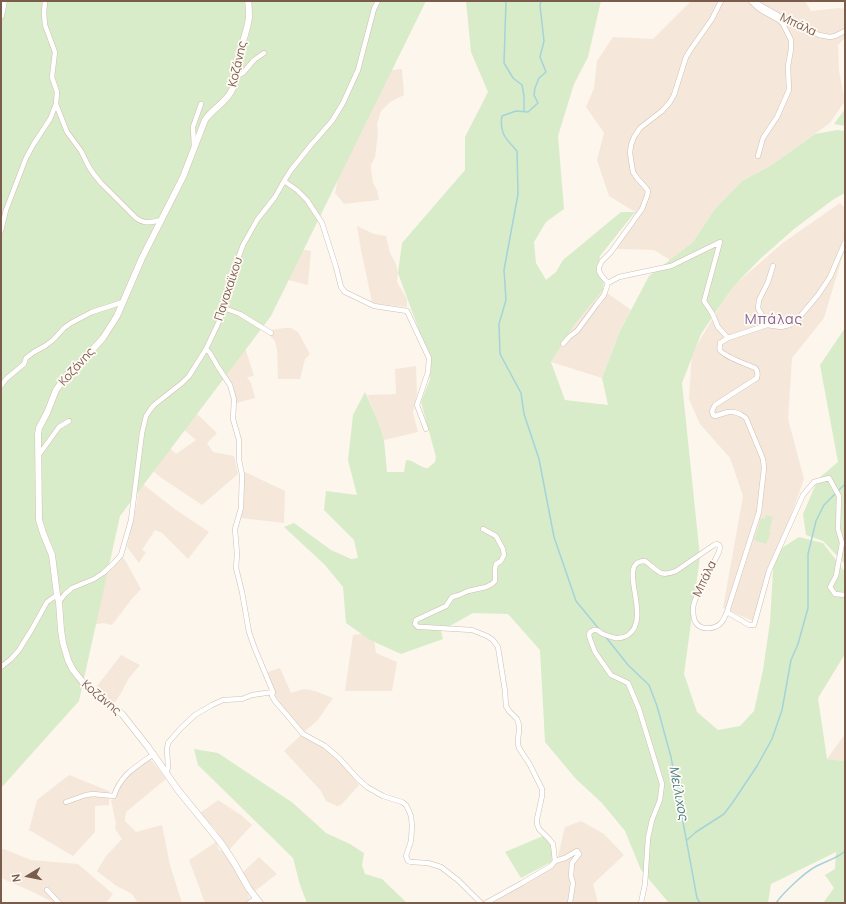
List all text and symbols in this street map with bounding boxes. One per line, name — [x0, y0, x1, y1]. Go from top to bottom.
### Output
street label: Μπάλα — [778, 10, 818, 40]
street label: Κοζάνης — [226, 40, 250, 88]
street label: Παναχαϊκου — [212, 255, 246, 323]
district label: Μπάλας — [745, 312, 803, 328]
street label: Κοζάνης — [56, 345, 98, 389]
street label: Μπάλα — [690, 559, 720, 599]
street label: Κοζάνης — [78, 677, 124, 719]
water label: Μείλιχος — [665, 764, 691, 822]
north arrow — [8, 856, 48, 896]
text: N — [8, 873, 24, 883]

